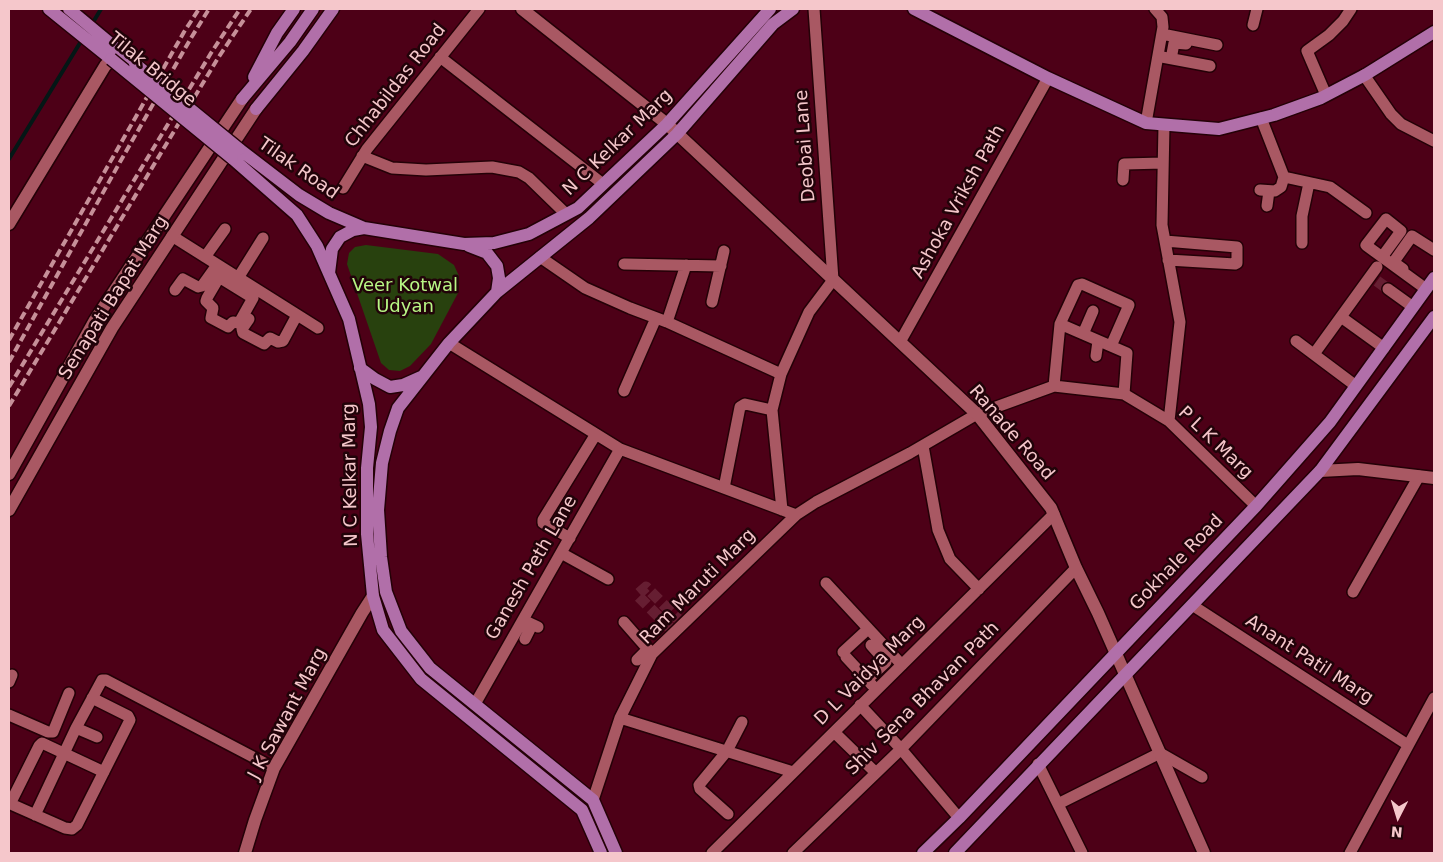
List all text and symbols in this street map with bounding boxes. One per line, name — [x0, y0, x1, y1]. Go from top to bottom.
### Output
street label: Chhabildas Road — [341, 20, 451, 152]
street label: Tilak Bridge — [104, 28, 200, 112]
street label: N C Kelkar Marg — [559, 85, 677, 201]
street label: Deobai Lane — [791, 89, 821, 203]
street label: Ashoka Vriksh Path — [908, 121, 1010, 283]
street label: Tilak Road — [254, 134, 342, 204]
street label: Senapati Bapat Marg — [55, 212, 173, 384]
park label: Veer Kotwal Udyan — [352, 275, 458, 318]
street label: Ranade Road — [964, 381, 1058, 485]
street label: P L K Marg — [1173, 402, 1257, 484]
street label: N C Kelkar Marg — [339, 403, 363, 547]
street label: Ganesh Peth Lane — [482, 492, 582, 644]
street label: Gokhale Road — [1126, 511, 1228, 615]
street label: Ram Maruti Marg — [636, 525, 760, 649]
street label: Anant Patil Marg — [1241, 611, 1377, 709]
street label: D L Vaidya Marg — [811, 612, 929, 730]
street label: Shiv Sena Bhavan Path — [842, 618, 1004, 780]
street label: J K Sawant Marg — [244, 644, 332, 784]
north arrow — [1373, 792, 1423, 842]
text: N — [1390, 823, 1403, 840]

